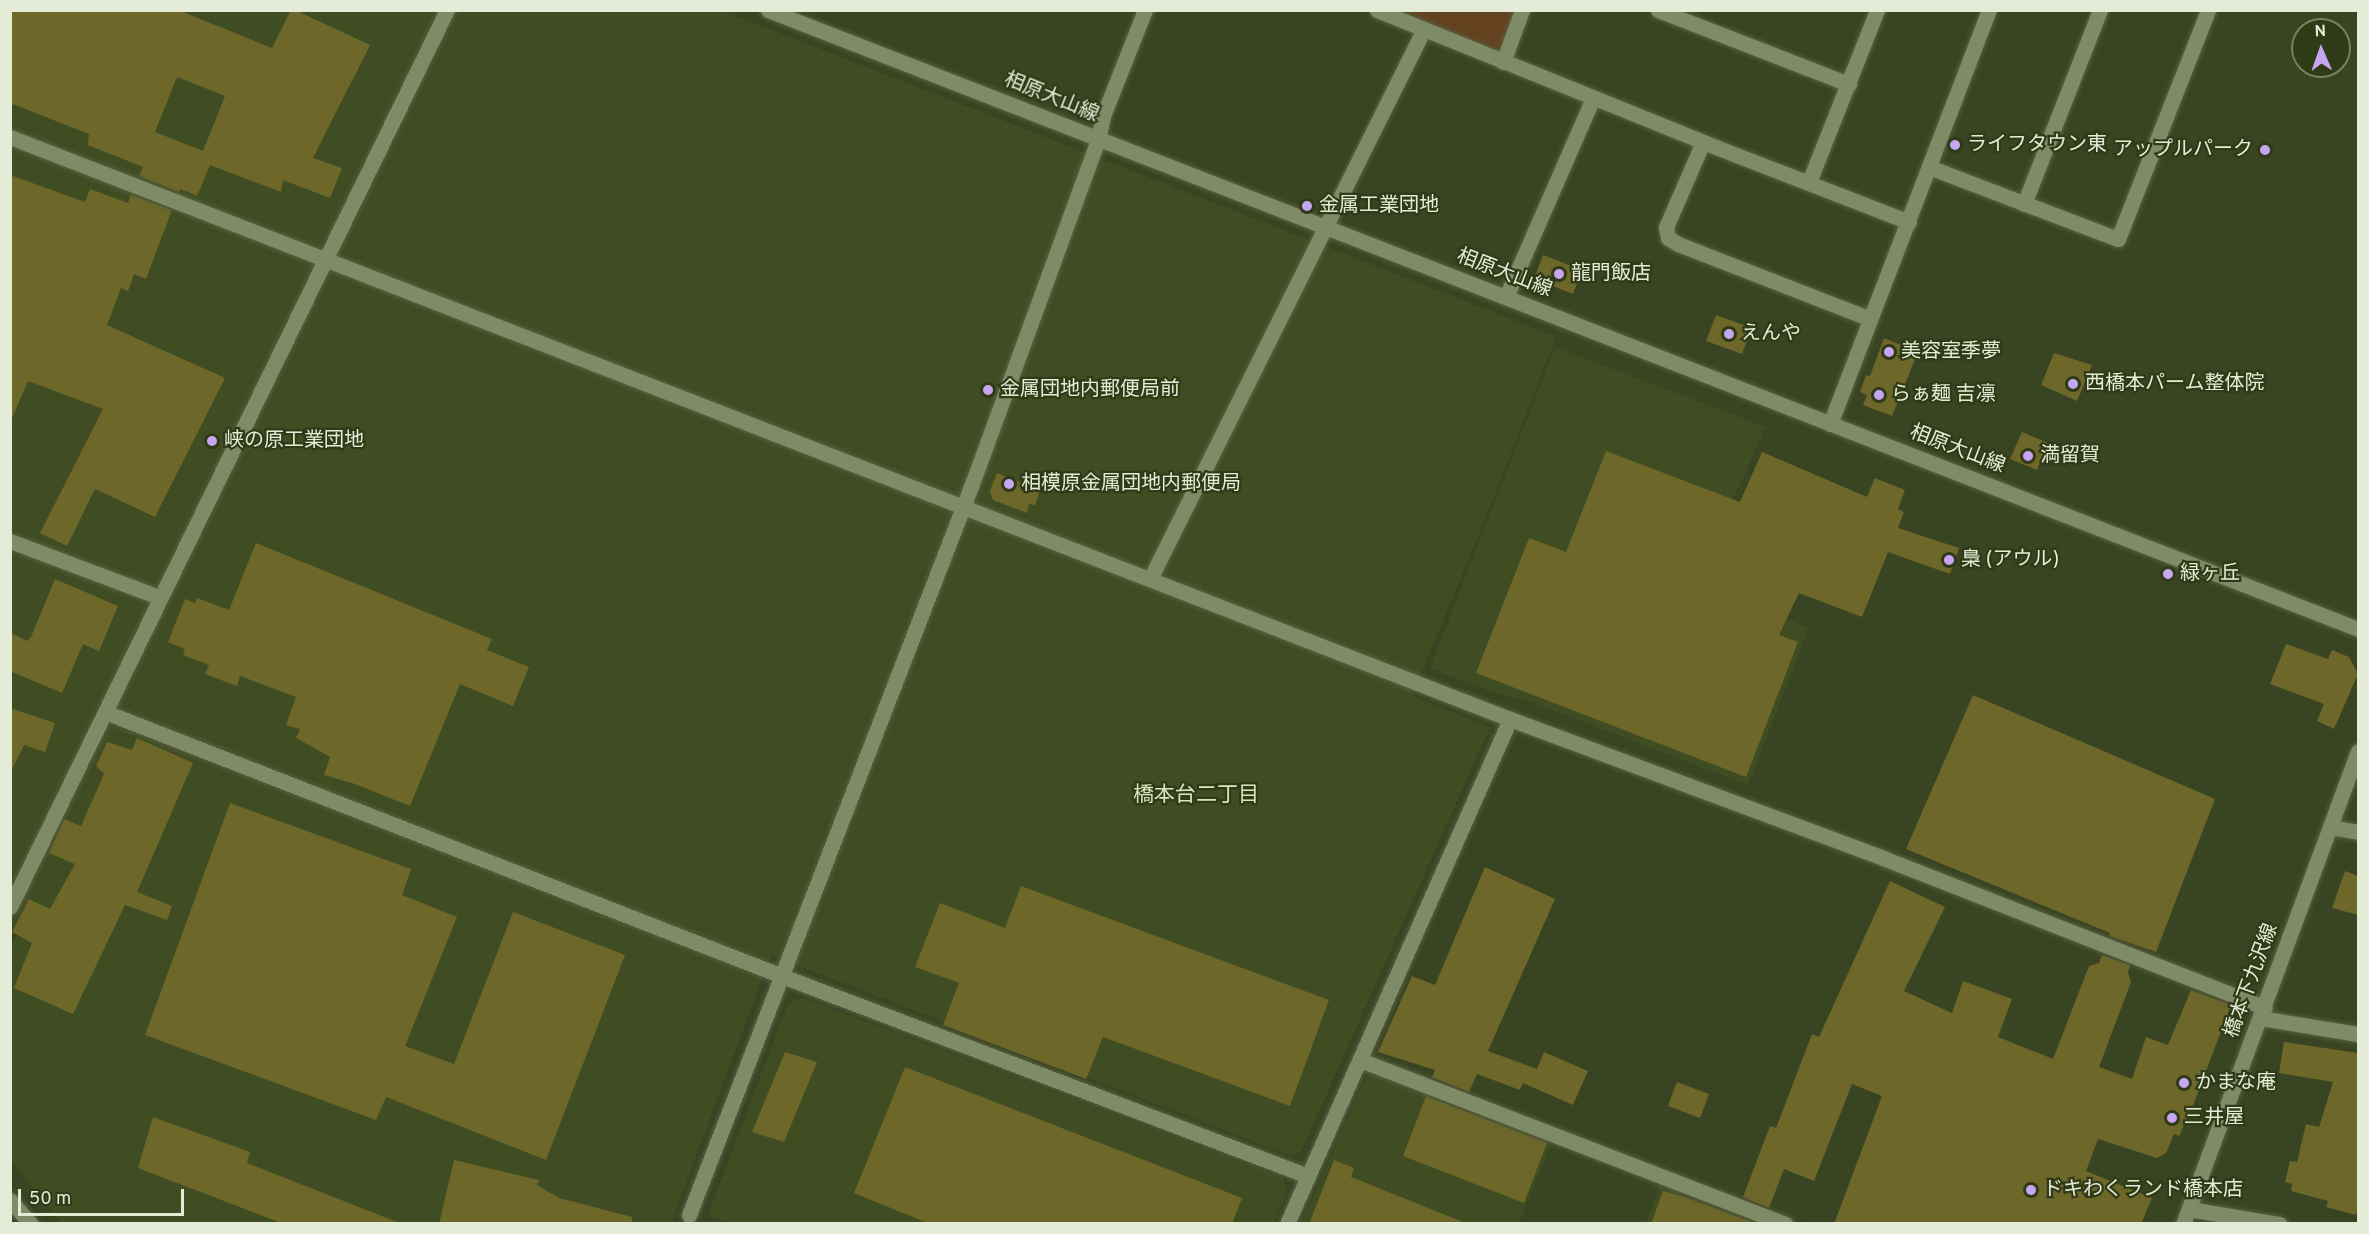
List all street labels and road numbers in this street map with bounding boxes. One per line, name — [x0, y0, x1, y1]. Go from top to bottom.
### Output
street label: 相原大山線 — [1000, 68, 1102, 128]
street label: 相原大山線 — [1453, 245, 1555, 303]
street label: 相原大山線 — [1906, 421, 2008, 479]
street label: 橋本下九沢線 — [2220, 921, 2284, 1041]

